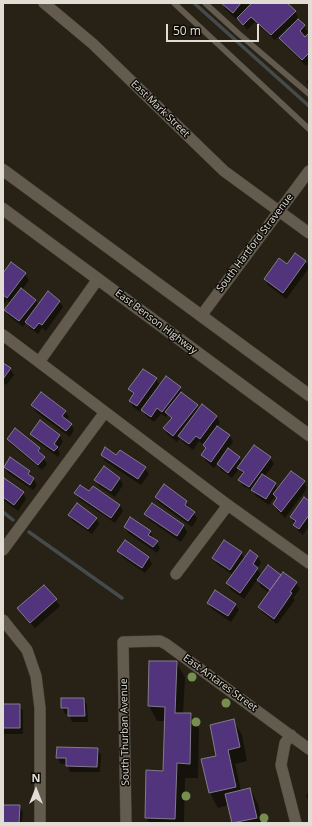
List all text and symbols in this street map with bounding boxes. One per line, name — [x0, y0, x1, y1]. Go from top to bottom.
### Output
scale bar — [168, 16, 261, 42]
text: 50 m — [173, 22, 201, 39]
street label: East Mark Street — [128, 78, 192, 140]
street label: South Hartford Stravenue — [214, 192, 296, 294]
street label: East Benson Highway — [113, 287, 199, 357]
street label: East Antares Street — [181, 652, 259, 714]
street label: South Thurban Avenue — [118, 678, 132, 786]
north arrow — [16, 770, 56, 810]
text: N — [32, 770, 40, 785]

